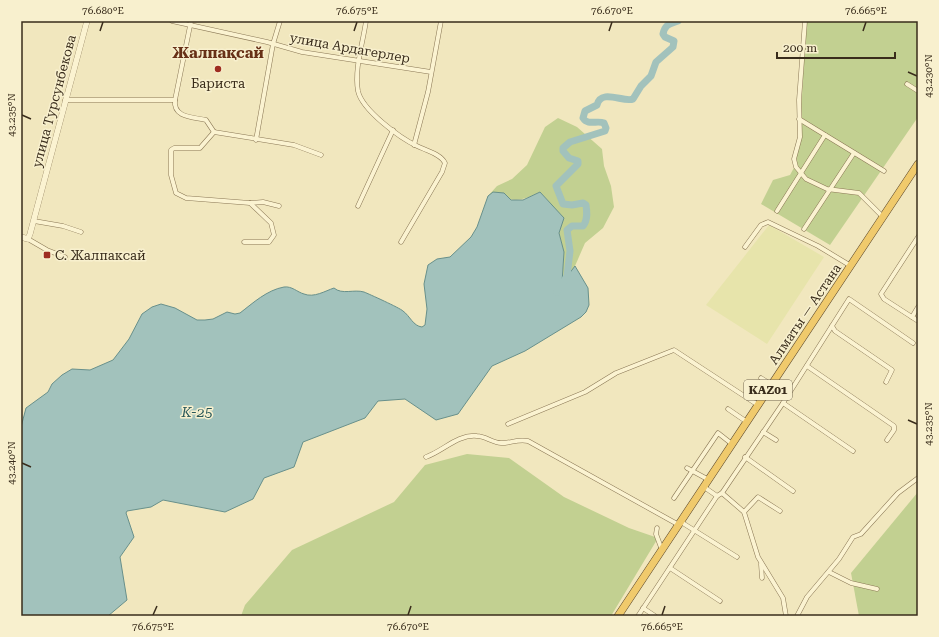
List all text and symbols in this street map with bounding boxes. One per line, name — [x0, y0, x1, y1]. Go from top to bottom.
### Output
text: 76.680°E — [82, 5, 124, 16]
text: 76.675°E — [336, 5, 378, 16]
text: 76.670°E — [591, 5, 633, 16]
text: 76.665°E — [845, 5, 887, 16]
street label: улица Ардагерлер — [289, 30, 411, 66]
street label: улица Турсунбекова — [29, 33, 79, 169]
scale bar — [777, 34, 895, 60]
text: 200 m — [783, 41, 817, 55]
district label: Жалпақсай — [172, 44, 264, 62]
text: 43.230°N — [923, 54, 934, 98]
marker: Бариста — [213, 64, 223, 74]
place label: Бариста — [191, 76, 245, 91]
text: 43.235°N — [6, 93, 17, 137]
place label: С. Жалпаксай — [55, 248, 146, 263]
marker: С. Жалпаксай — [42, 250, 52, 260]
street label: Алматы — Астана — [766, 261, 844, 367]
road number: KАZ01 — [744, 380, 792, 400]
text: 43.235°N — [923, 402, 934, 446]
water label: К-25 — [180, 404, 213, 420]
text: 43.240°N — [6, 441, 17, 485]
text: 76.675°E — [132, 621, 174, 632]
text: 76.670°E — [387, 621, 429, 632]
text: 76.665°E — [641, 621, 683, 632]

